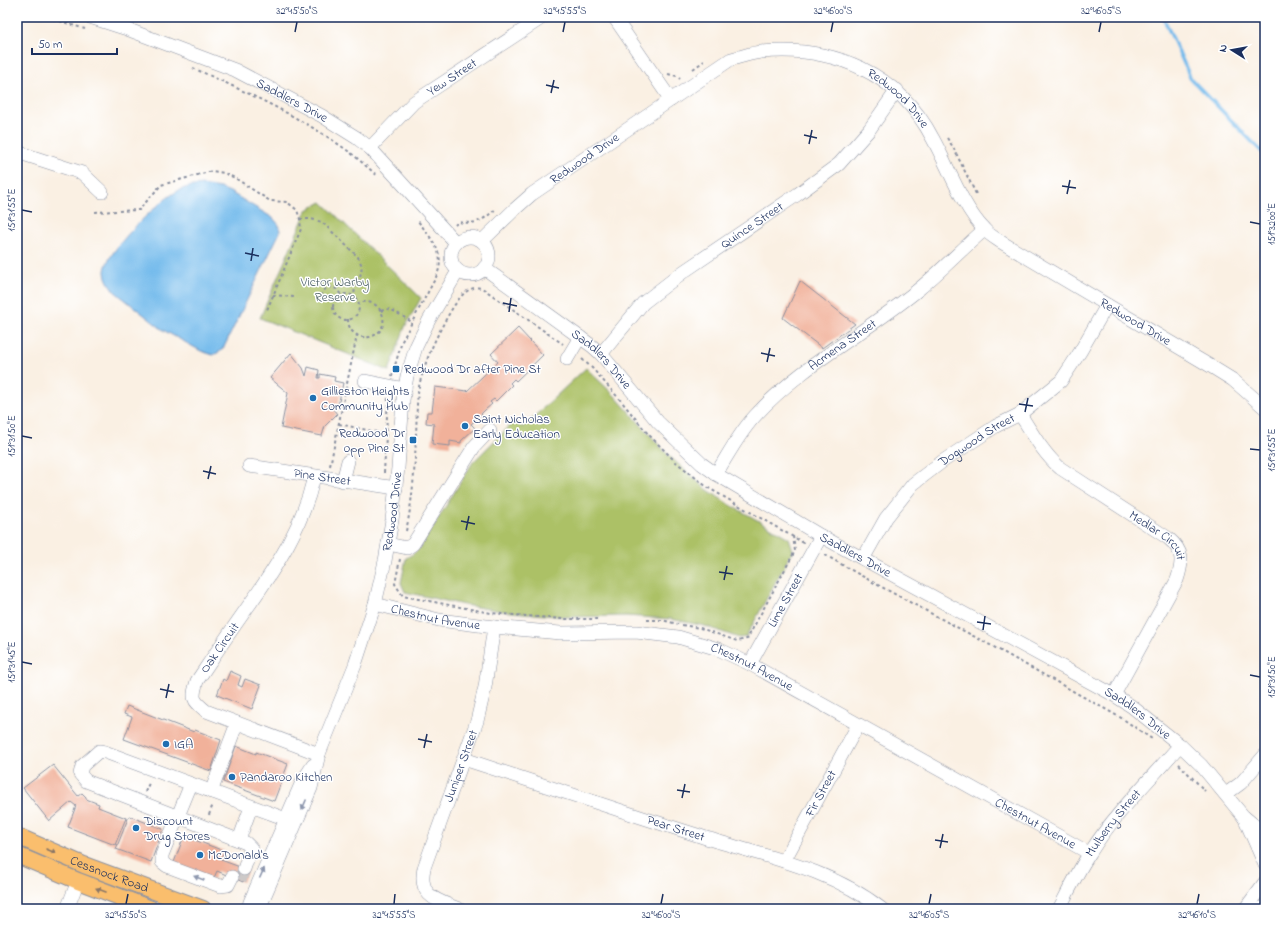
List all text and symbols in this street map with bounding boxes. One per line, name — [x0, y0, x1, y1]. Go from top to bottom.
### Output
text: 32°45'50"S — [276, 4, 318, 19]
text: 32°45'55"S — [544, 4, 587, 19]
text: 32°46'00"S — [814, 4, 853, 19]
text: 32°46'05"S — [1081, 4, 1122, 19]
scale bar — [32, 30, 117, 56]
north arrow — [1212, 30, 1252, 70]
text: 50 m — [38, 36, 62, 54]
text: N — [1215, 43, 1232, 53]
street label: Yew Street — [423, 53, 481, 100]
street label: Redwood Drive — [864, 64, 934, 132]
street label: Saddlers Drive — [253, 73, 332, 127]
street label: Redwood Drive — [546, 128, 623, 189]
text: 151°31'55"E — [5, 189, 20, 231]
street label: Quince Street — [717, 197, 788, 253]
text: 151°32'00"E — [1265, 203, 1280, 245]
park label: Victor Warby Reserve — [300, 273, 369, 307]
street label: Redwood Drive — [1096, 293, 1175, 350]
street label: Acmena Street — [804, 314, 881, 375]
street label: Saddlers Drive — [567, 324, 636, 393]
place label: Redwood Dr after Pine St — [404, 360, 542, 379]
marker: Redwood Dr after Pine St — [391, 364, 401, 374]
place label: Gillieston Heights Community Hub — [321, 382, 410, 417]
marker: Gillieston Heights Community Hub — [308, 393, 318, 403]
street label: Dogwood Street — [934, 408, 1019, 472]
place label: Saint Nicholas Early Education — [473, 410, 560, 445]
text: 151°31'50"E — [5, 415, 20, 457]
marker: Saint Nicholas Early Education — [460, 421, 470, 431]
place label: Redwood Dr opp Pine St — [339, 424, 406, 458]
text: 151°31'55"E — [1265, 429, 1280, 471]
marker: Redwood Dr opp Pine St — [408, 435, 418, 445]
street label: Pine Street — [292, 463, 353, 491]
street label: Redwood Drive — [377, 471, 407, 553]
street label: Medlar Circuit — [1125, 506, 1191, 562]
street label: Saddlers Drive — [816, 527, 895, 582]
street label: Lime Street — [763, 569, 808, 631]
street label: Chestnut Avenue — [389, 599, 481, 635]
street label: Oak Circuit — [196, 618, 245, 677]
street label: Chestnut Avenue — [709, 638, 797, 696]
text: 151°31'45"E — [5, 641, 20, 683]
text: 151°31'50"E — [1265, 656, 1280, 698]
street label: Saddlers Drive — [1101, 682, 1175, 744]
street label: Juniper Street — [439, 727, 483, 805]
place label: IGA — [174, 735, 193, 754]
marker: IGA — [161, 739, 171, 749]
street label: Fir Street — [800, 766, 842, 821]
place label: Pandaroo Kitchen — [240, 768, 333, 787]
marker: Pandaroo Kitchen — [227, 772, 237, 782]
street label: Mulberry Street — [1080, 784, 1146, 860]
street label: Chestnut Avenue — [991, 793, 1080, 854]
one-way arrow — [300, 800, 306, 812]
street label: Pear Street — [645, 810, 708, 847]
place label: Discount Drug Stores — [143, 812, 210, 847]
marker: Discount Drug Stores — [131, 823, 141, 833]
place label: McDonald's — [208, 846, 269, 865]
one-way arrow — [45, 848, 57, 854]
marker: McDonald's — [195, 850, 205, 860]
street label: Cessnock Road — [67, 851, 152, 898]
one-way arrow — [260, 866, 266, 878]
one-way arrow — [193, 875, 205, 881]
one-way arrow — [95, 887, 107, 893]
text: 32°45'50"S — [105, 908, 147, 923]
text: 32°45'55"S — [373, 908, 416, 923]
text: 32°46'00"S — [642, 908, 681, 923]
text: 32°46'05"S — [909, 908, 950, 923]
text: 32°46'10"S — [1178, 908, 1216, 923]

